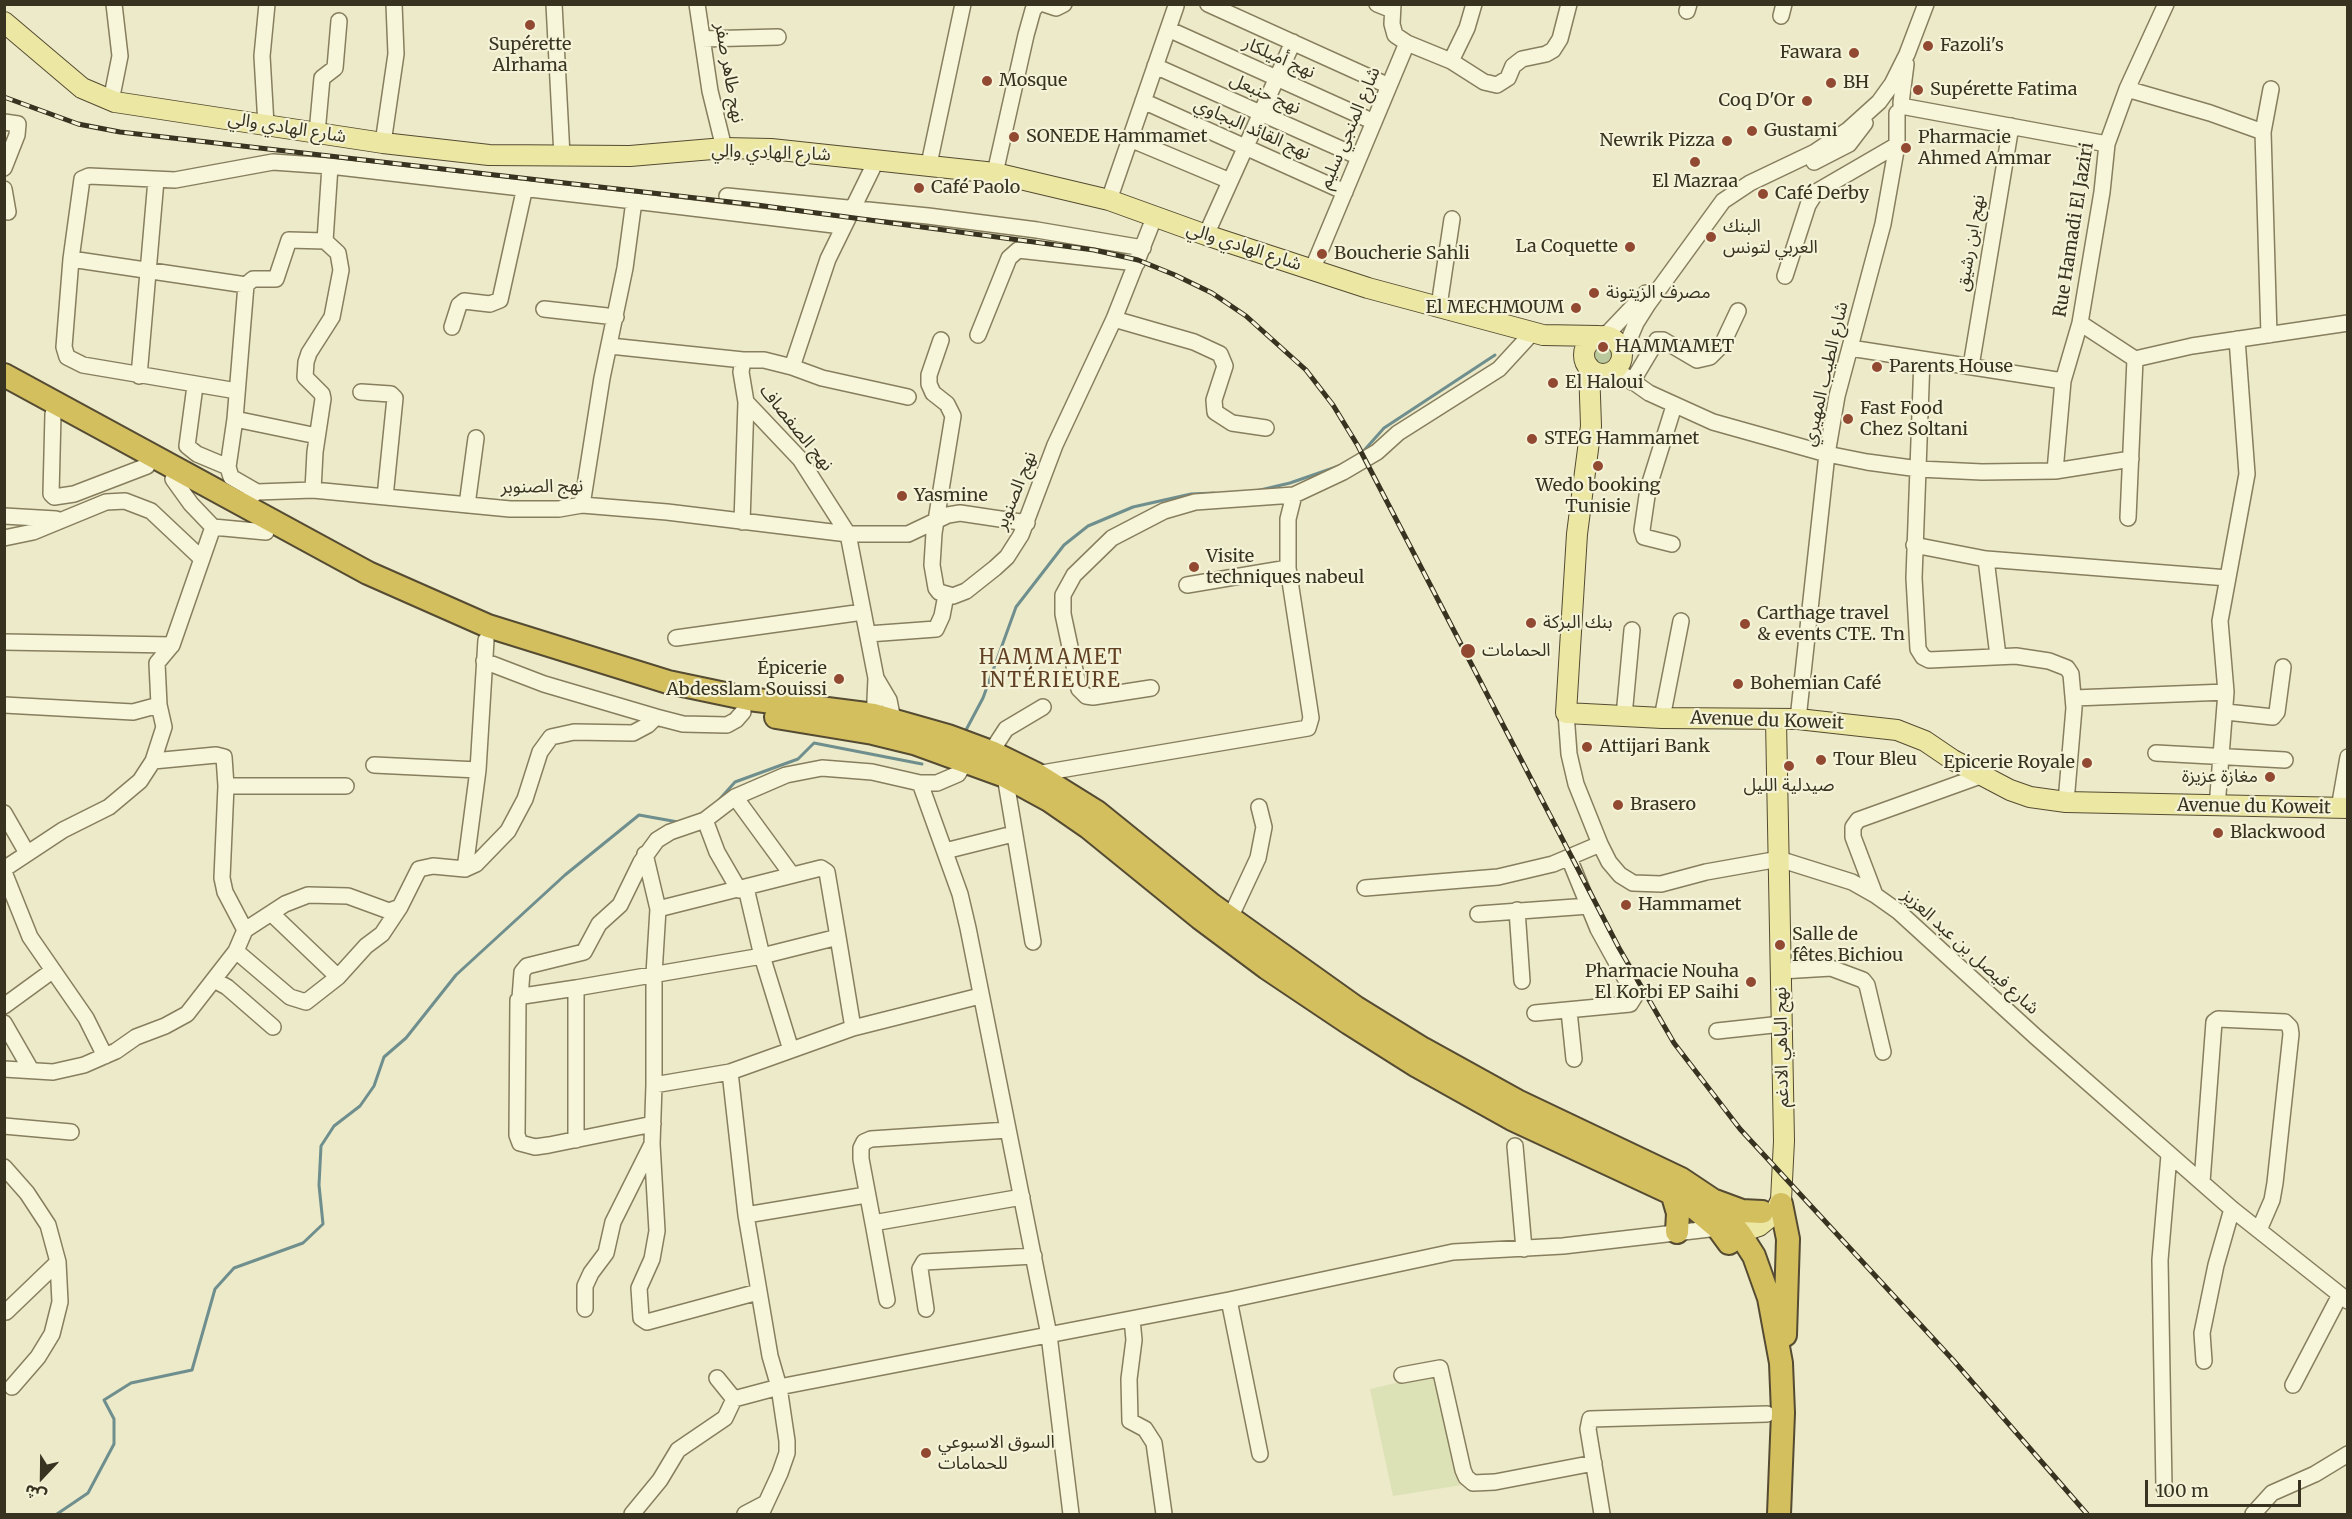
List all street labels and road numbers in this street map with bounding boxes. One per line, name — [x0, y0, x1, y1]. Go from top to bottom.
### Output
street label: نهج طاهر صفر — [710, 21, 748, 125]
street label: نهج أميلكار — [1240, 33, 1318, 83]
street label: شارع المنجي سليم — [1315, 64, 1385, 192]
street label: نهج حنبعل — [1226, 69, 1304, 119]
street label: نهج القائد البجاوي — [1190, 94, 1314, 164]
street label: شارع الهادي والي — [226, 108, 348, 148]
street label: شارع الهادي والي — [711, 140, 831, 166]
street label: Rue Hamadi El Jaziri — [2050, 141, 2098, 319]
street label: نهج ابن رشيق — [1952, 193, 1990, 293]
street label: شارع الهادي والي — [1184, 218, 1304, 276]
street label: شارع الطيب المهيري — [1799, 300, 1853, 448]
street label: نهج الصفصاف — [755, 380, 837, 476]
street label: نهج الصنوبر — [991, 449, 1041, 533]
street label: نهج الصنوبر — [501, 475, 583, 499]
street label: Avenue du Koweit — [1690, 708, 1844, 734]
street label: Avenue du Koweit — [2177, 795, 2331, 819]
street label: شارع فيصل بن عبد العزيز — [1897, 885, 2043, 1019]
street label: نهج الباهي الادغم — [1770, 986, 1794, 1108]

